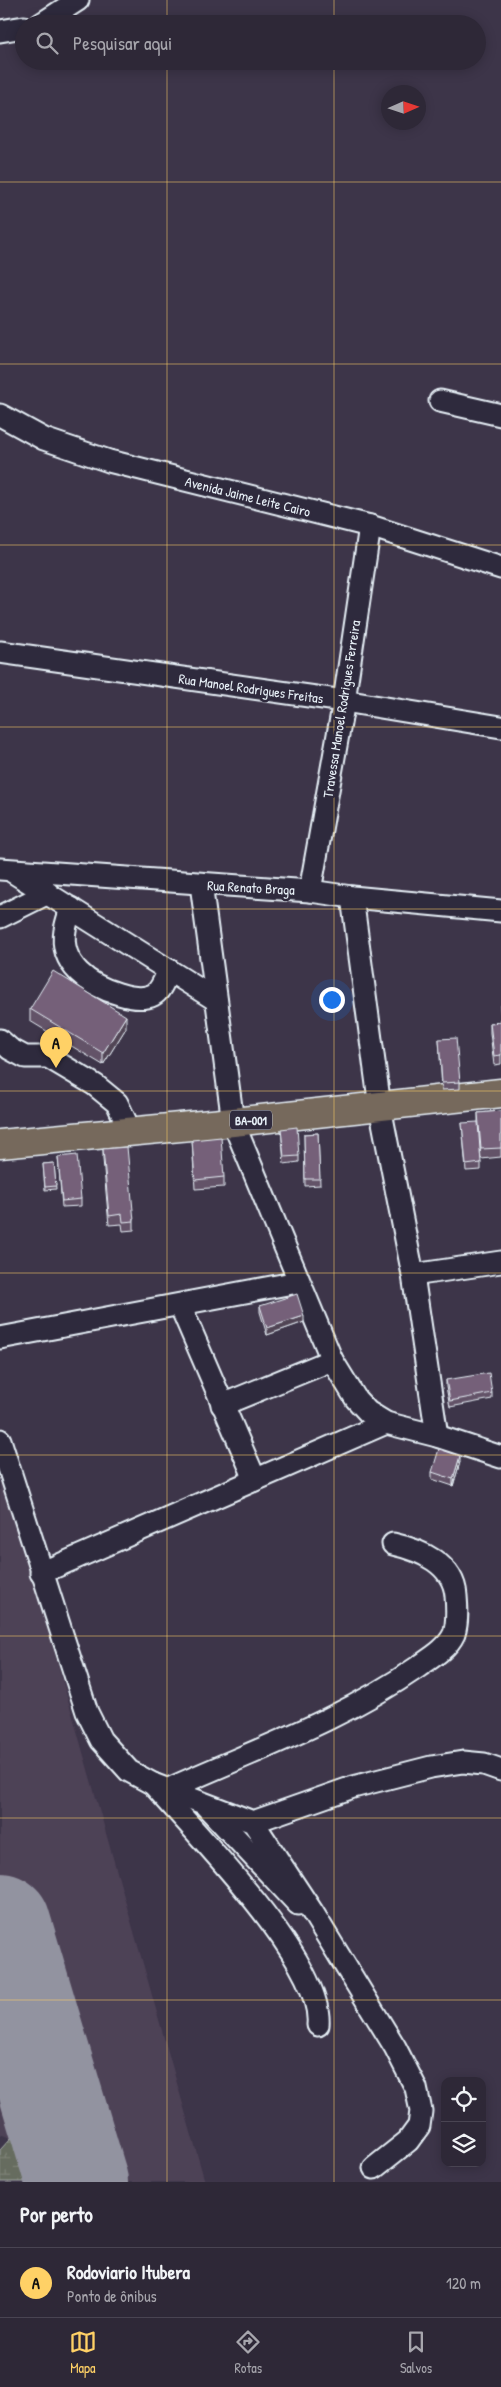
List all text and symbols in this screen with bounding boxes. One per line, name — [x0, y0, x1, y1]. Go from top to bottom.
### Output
search box — [15, 15, 486, 70]
icon: search — [33, 29, 61, 57]
text: Pesquisar aqui — [73, 30, 172, 56]
north arrow — [381, 85, 426, 130]
street label: Avenida Jaime Leite Cairo — [183, 471, 313, 521]
street label: Travessa Manoel Rodrigues Ferreira — [318, 618, 365, 799]
street label: Rua Manoel Rodrigues Freitas — [177, 668, 325, 709]
street label: Rua Renato Braga — [207, 875, 296, 900]
your location — [319, 987, 345, 1013]
pin: A — [40, 1027, 72, 1068]
road number: BA-001 — [230, 1110, 272, 1130]
map controls — [441, 2077, 486, 2167]
button: locate — [441, 2077, 486, 2122]
button: layers — [441, 2122, 486, 2167]
text: Por perto — [20, 2200, 93, 2229]
text: Rodoviario Itubera — [67, 2259, 190, 2285]
text: A — [32, 2272, 40, 2294]
text: 120 m — [446, 2272, 481, 2294]
text: Ponto de ônibus — [67, 2285, 157, 2307]
tab: Mapa — [69, 2328, 97, 2377]
tab: Rotas — [234, 2328, 262, 2377]
tab: Salvos — [400, 2328, 432, 2377]

